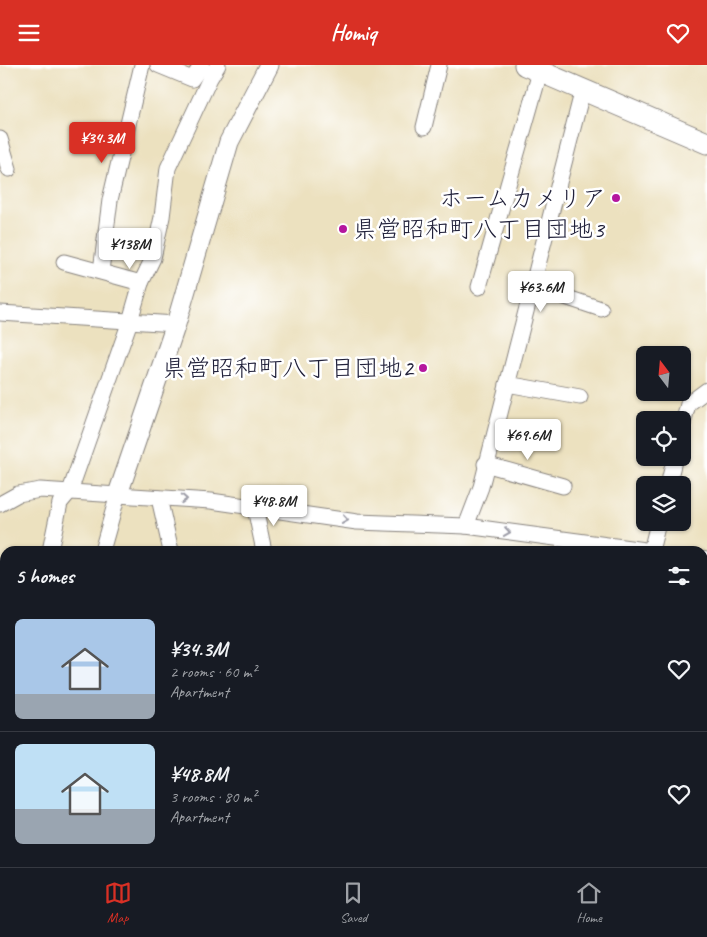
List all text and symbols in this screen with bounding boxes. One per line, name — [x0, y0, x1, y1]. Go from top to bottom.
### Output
icon: menu — [15, 19, 43, 47]
text: Homiq — [331, 19, 376, 47]
icon: heart — [664, 19, 692, 47]
pin: ¥34.3M — [61, 121, 143, 164]
text: ¥34.3M — [80, 128, 124, 148]
place label: ホームカメリア — [439, 183, 606, 213]
marker: ホームカメリア — [610, 192, 622, 204]
place label: 県営昭和町八丁目団地3 — [353, 214, 606, 244]
marker: 県営昭和町八丁目団地3 — [337, 223, 349, 235]
pin: ¥138M — [95, 227, 165, 270]
text: ¥138M — [110, 234, 150, 254]
pin: ¥63.6M — [500, 271, 582, 313]
text: ¥63.6M — [519, 277, 563, 297]
north arrow — [636, 346, 691, 401]
map controls — [636, 346, 691, 531]
place label: 県営昭和町八丁目団地2 — [162, 353, 415, 383]
marker: 県営昭和町八丁目団地2 — [417, 362, 429, 374]
button: locate — [636, 411, 691, 466]
pin: ¥69.6M — [487, 419, 569, 461]
text: ¥69.6M — [506, 425, 550, 445]
button: layers — [636, 476, 691, 531]
pin: ¥48.8M — [233, 485, 315, 527]
text: ¥48.8M — [252, 491, 296, 511]
one-way arrow — [180, 494, 188, 505]
one-way arrow — [342, 514, 350, 525]
one-way arrow — [503, 526, 511, 537]
icon: filters — [665, 562, 693, 590]
text: 5 homes — [15, 563, 74, 589]
text: ¥34.3M — [170, 636, 227, 662]
icon: home — [55, 639, 115, 699]
icon: heart — [665, 655, 693, 683]
text: 2 rooms · 60 m² — [170, 662, 256, 682]
text: Apartment — [170, 682, 229, 702]
text: ¥48.8M — [170, 761, 227, 787]
icon: home — [55, 764, 115, 824]
icon: heart — [665, 780, 693, 808]
text: 3 rooms · 80 m² — [170, 787, 256, 807]
text: Apartment — [170, 807, 229, 827]
tab: Map — [104, 879, 132, 926]
tab: Saved — [339, 879, 367, 926]
tab: Home — [575, 879, 603, 926]

